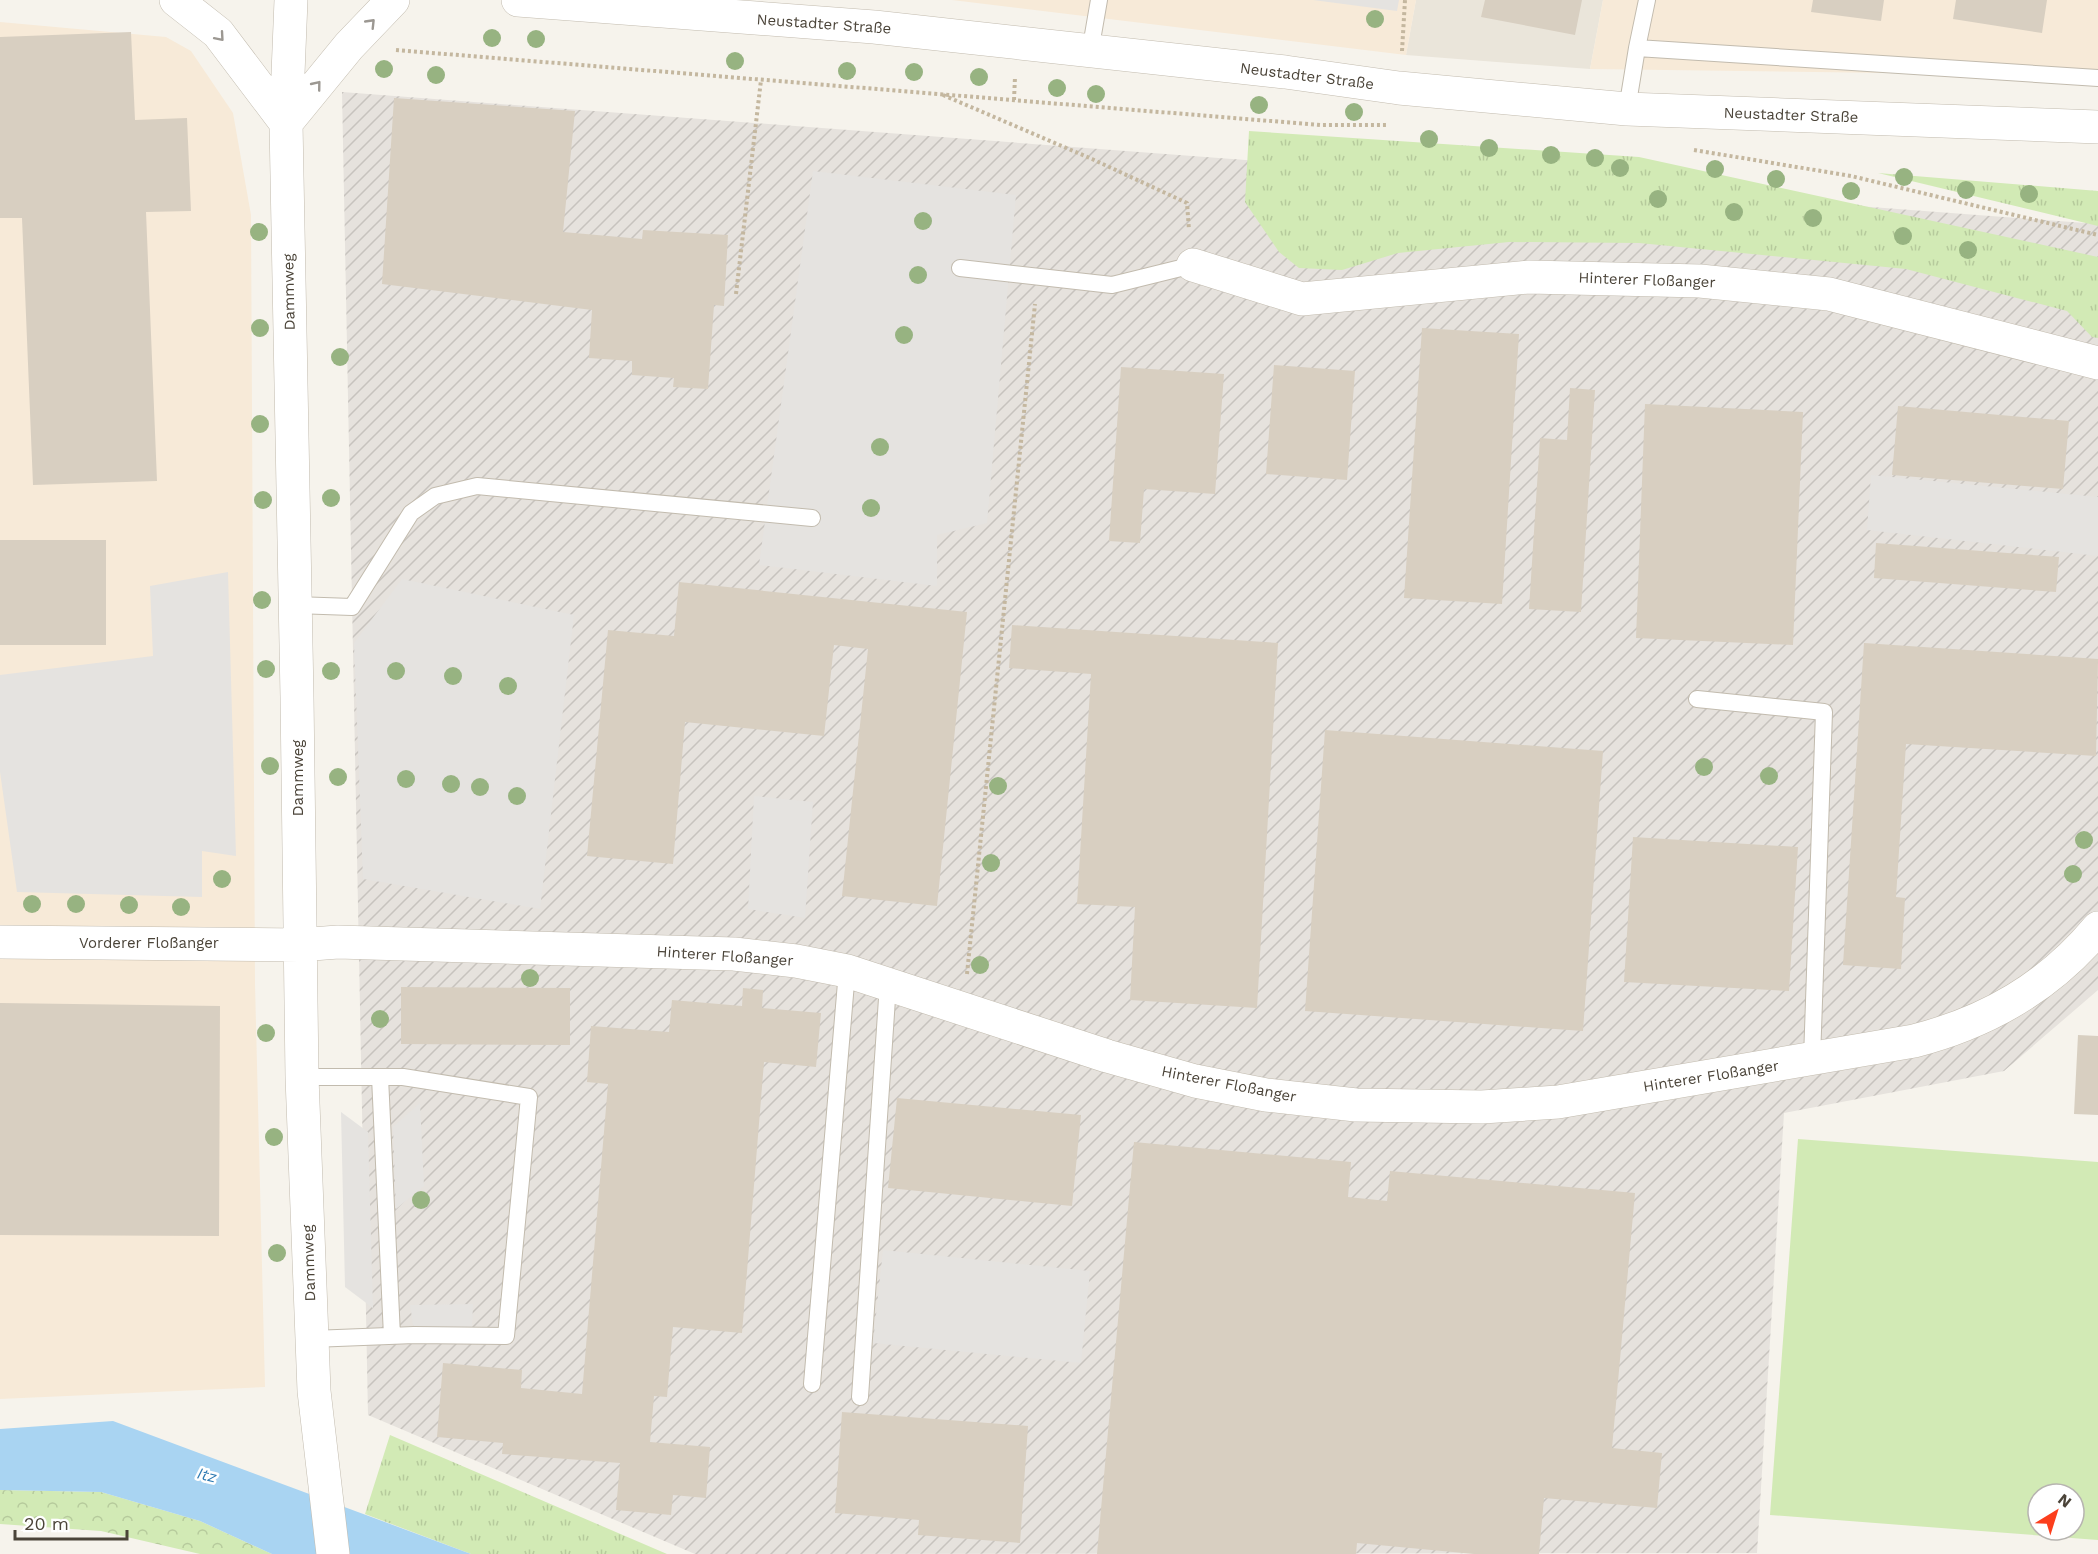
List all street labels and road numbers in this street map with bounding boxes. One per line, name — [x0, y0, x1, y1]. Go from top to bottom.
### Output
street label: Neustadter Straße — [756, 10, 892, 38]
street label: Neustadter Straße — [1239, 59, 1375, 93]
street label: Neustadter Straße — [1723, 104, 1859, 126]
street label: Dammweg — [279, 253, 299, 331]
street label: Hinterer Floßanger — [1578, 269, 1716, 291]
street label: Dammweg — [289, 740, 307, 816]
street label: Vorderer Floßanger — [79, 934, 219, 952]
street label: Hinterer Floßanger — [656, 942, 794, 970]
street label: Hinterer Floßanger — [1642, 1056, 1780, 1096]
street label: Hinterer Floßanger — [1160, 1062, 1298, 1106]
street label: Dammweg — [299, 1224, 319, 1302]

